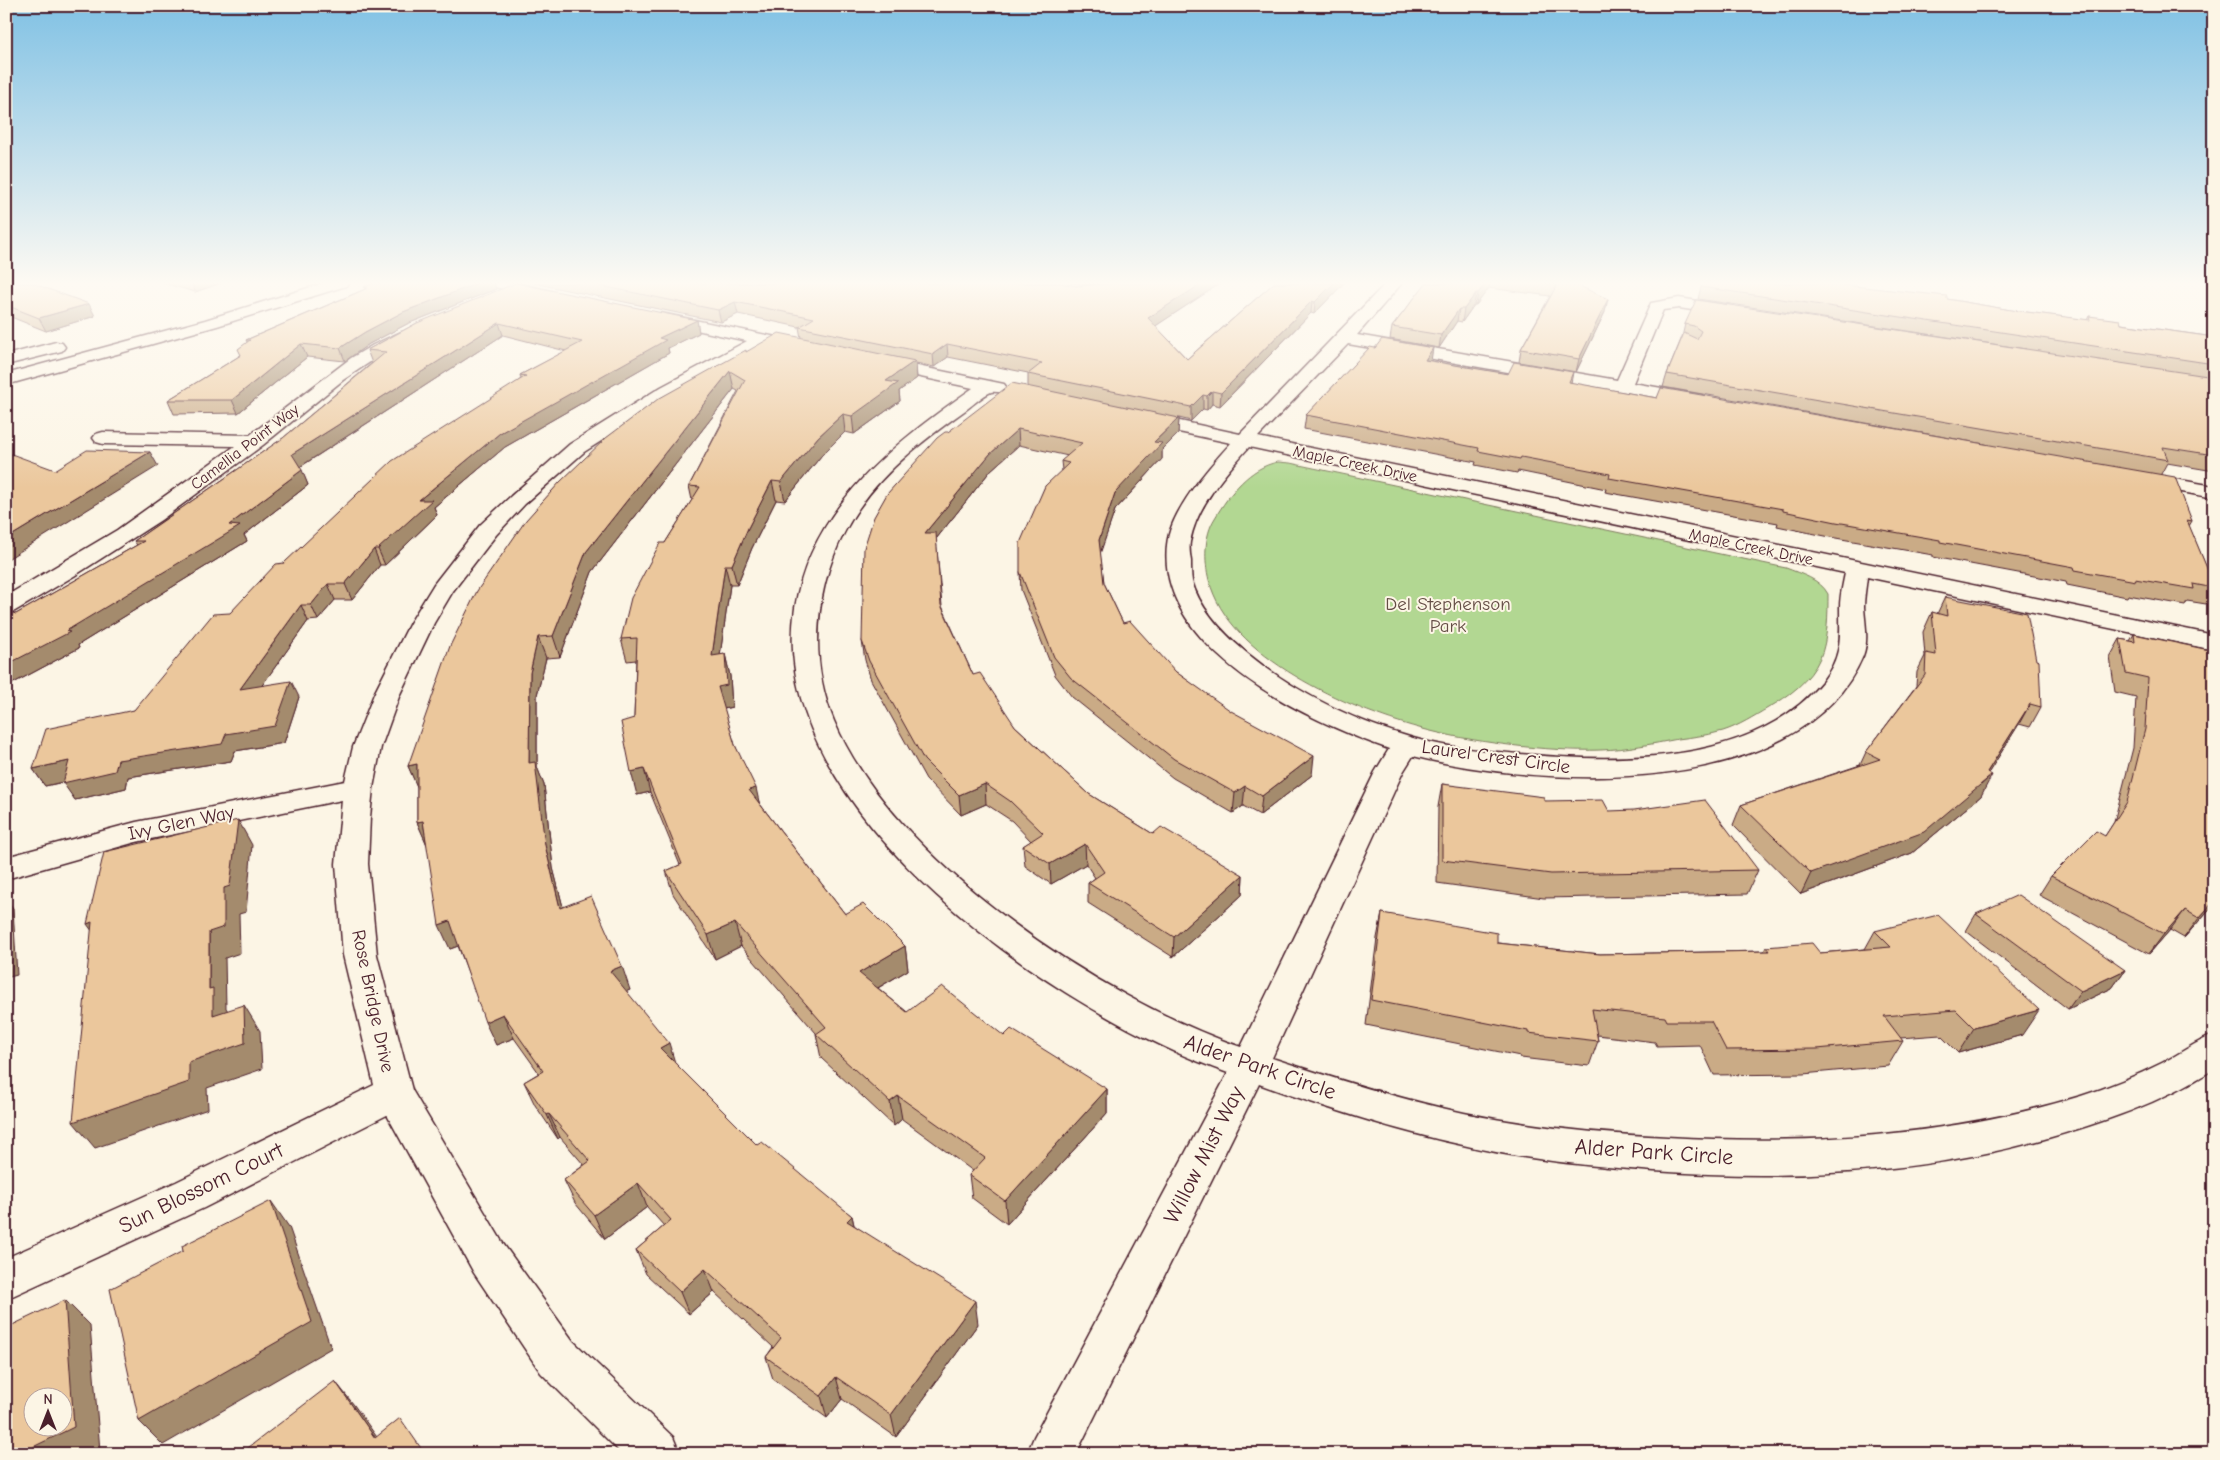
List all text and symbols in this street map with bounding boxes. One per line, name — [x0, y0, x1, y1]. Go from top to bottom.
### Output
street label: Camellia Point Way — [187, 400, 303, 494]
street label: Maple Creek Drive — [1291, 442, 1419, 486]
street label: Maple Creek Drive — [1687, 525, 1815, 569]
park label: Del Stephenson Park — [1385, 593, 1511, 637]
street label: Laurel Crest Circle — [1420, 736, 1572, 778]
street label: Ivy Glen Way — [126, 801, 237, 845]
street label: Rose Bridge Drive — [347, 928, 399, 1074]
street label: Alder Park Circle — [1181, 1029, 1339, 1105]
street label: Willow Mist Way — [1158, 1082, 1250, 1228]
street label: Alder Park Circle — [1574, 1133, 1734, 1171]
street label: Sun Blossom Court — [115, 1137, 288, 1239]
north arrow — [22, 1388, 72, 1438]
text: N — [43, 1391, 53, 1408]

